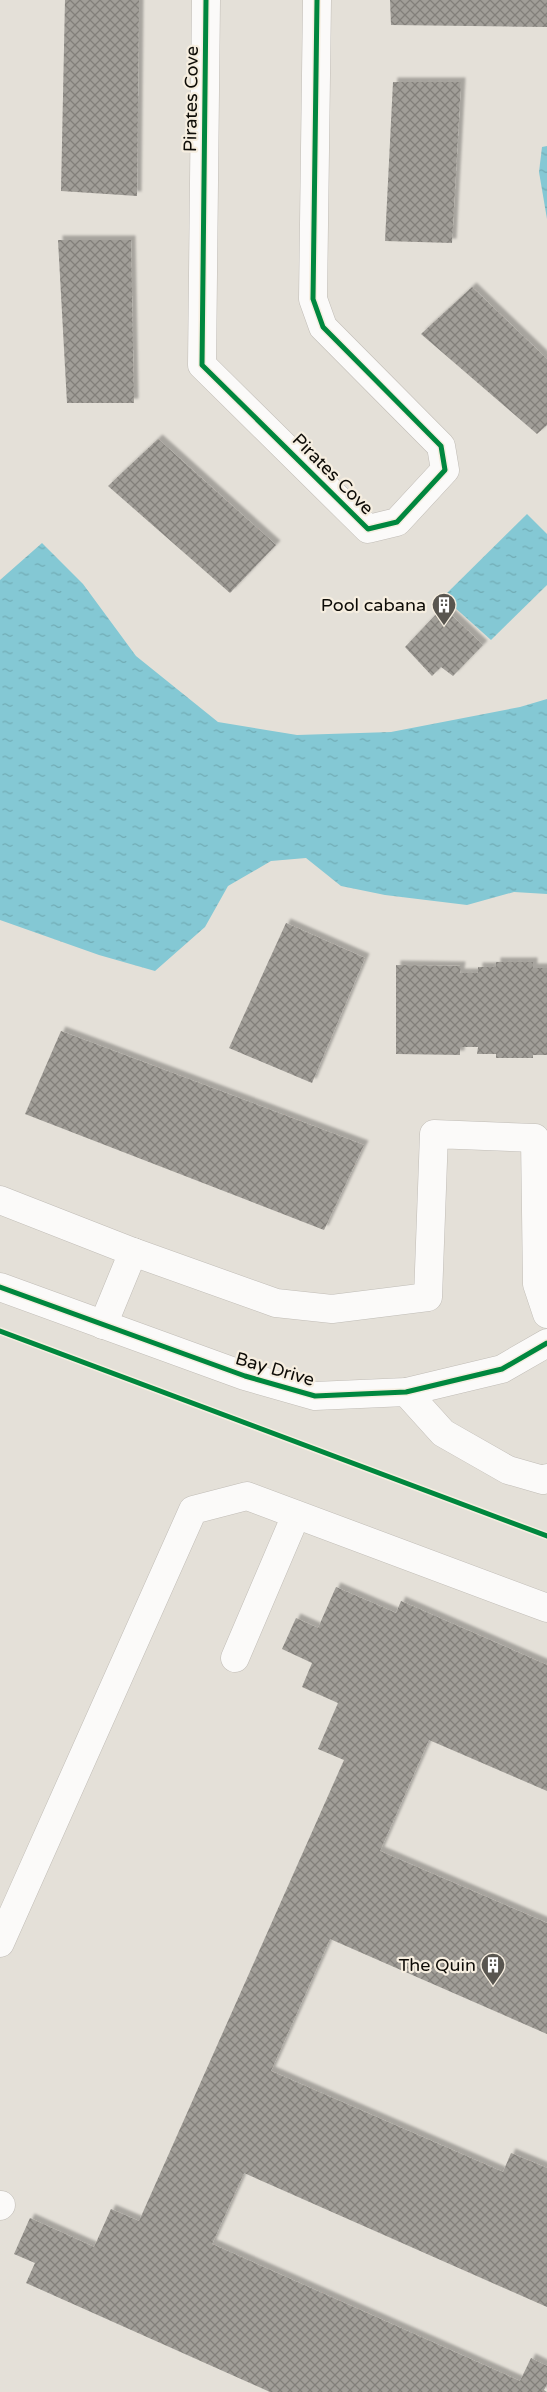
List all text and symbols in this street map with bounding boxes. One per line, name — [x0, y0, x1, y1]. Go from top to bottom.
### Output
street label: Pirates Cove — [179, 46, 203, 152]
street label: Pirates Cove — [288, 429, 378, 519]
building icon: Pool cabana — [431, 592, 457, 626]
place label: Pool cabana — [321, 594, 426, 616]
street label: Bay Drive — [233, 1347, 317, 1391]
building icon: The Quin — [480, 1952, 506, 1986]
place label: The Quin — [398, 1954, 476, 1976]

